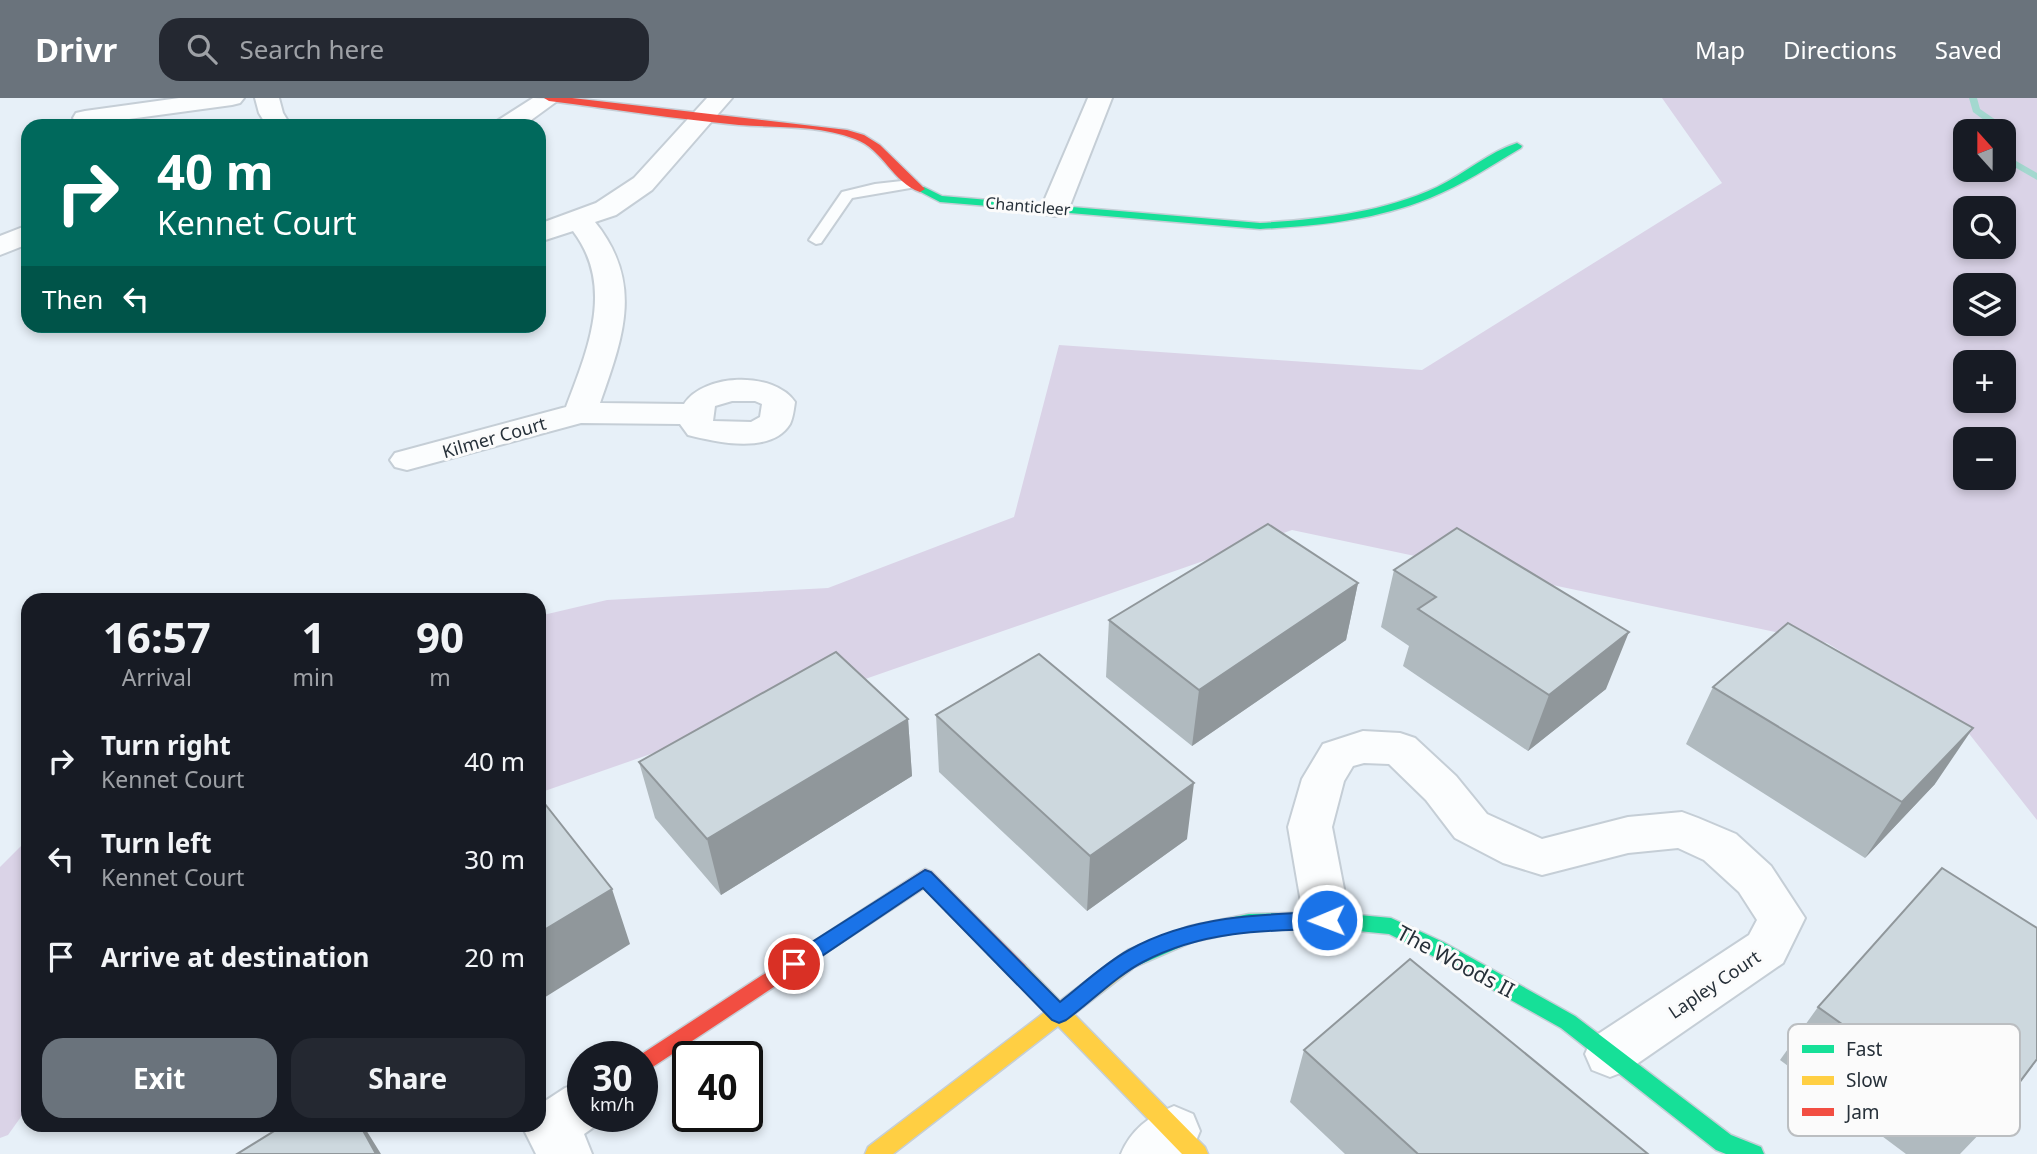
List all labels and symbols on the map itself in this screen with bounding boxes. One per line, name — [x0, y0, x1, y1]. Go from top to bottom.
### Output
north arrow — [1953, 119, 2016, 182]
street label: Chanticleer — [985, 191, 1072, 221]
street label: Kilmer Court — [439, 411, 549, 463]
position arrow — [1290, 883, 1364, 957]
street label: The Woods II — [1392, 918, 1520, 1004]
pin — [764, 934, 824, 994]
street label: Lapley Court — [1663, 944, 1765, 1024]
legend — [1788, 1024, 2020, 1136]
text: Fast — [1846, 1036, 1883, 1062]
speed limit sign: 40 — [672, 1041, 763, 1132]
text: Slow — [1846, 1067, 1887, 1093]
text: Jam — [1844, 1099, 1880, 1125]

